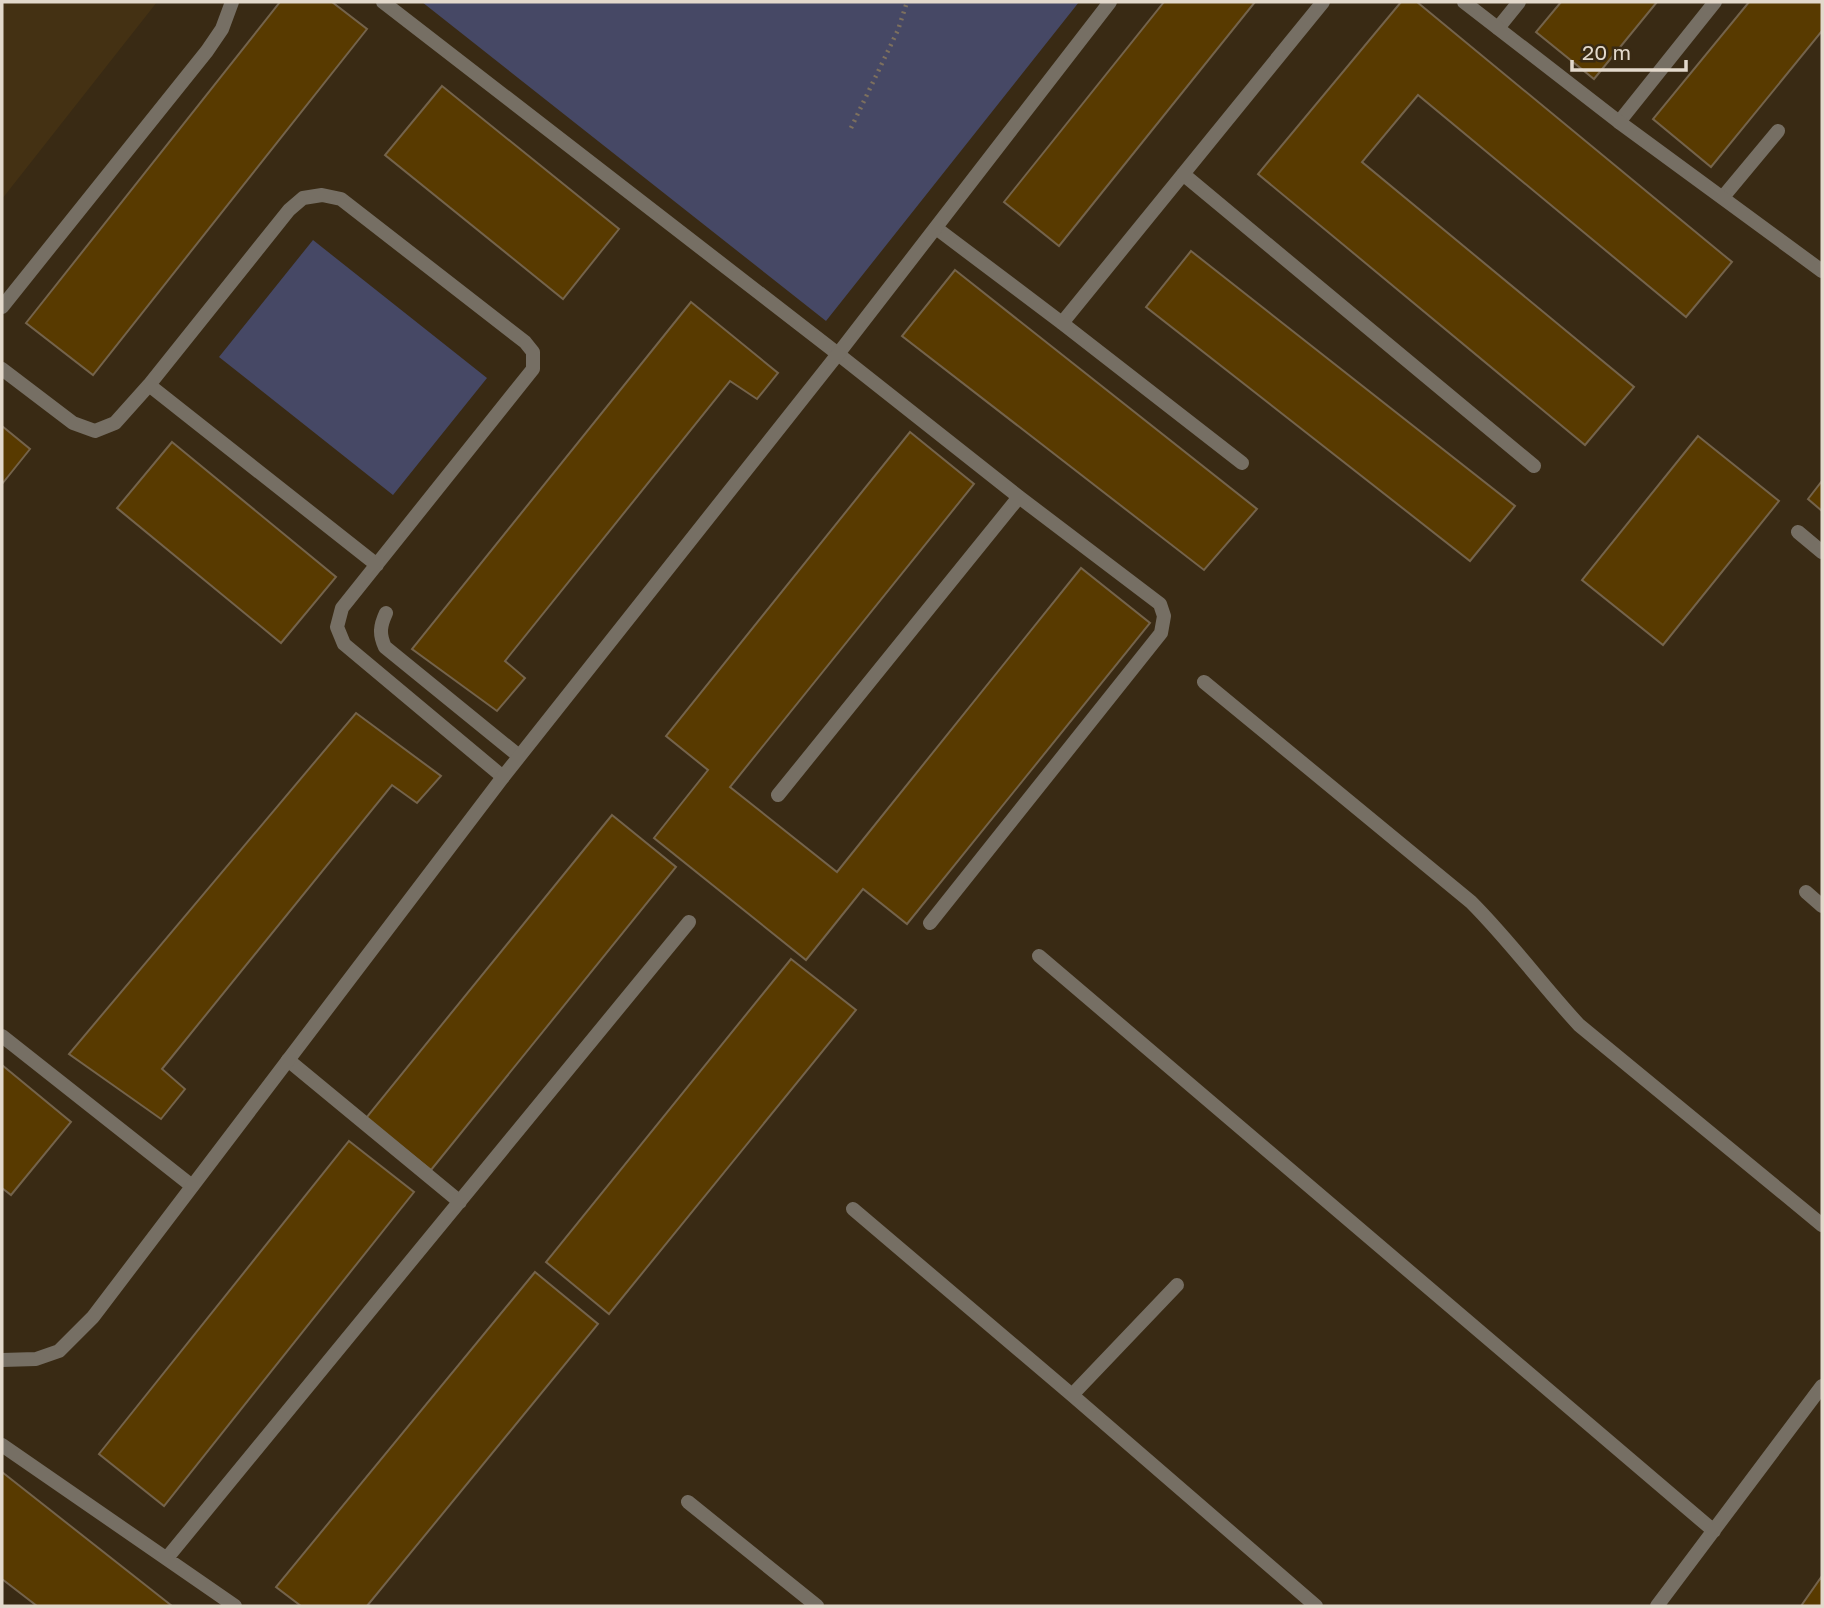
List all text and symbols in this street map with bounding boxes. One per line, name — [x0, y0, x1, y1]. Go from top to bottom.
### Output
scale bar — [1572, 28, 1686, 72]
text: 20 m — [1582, 39, 1631, 65]

